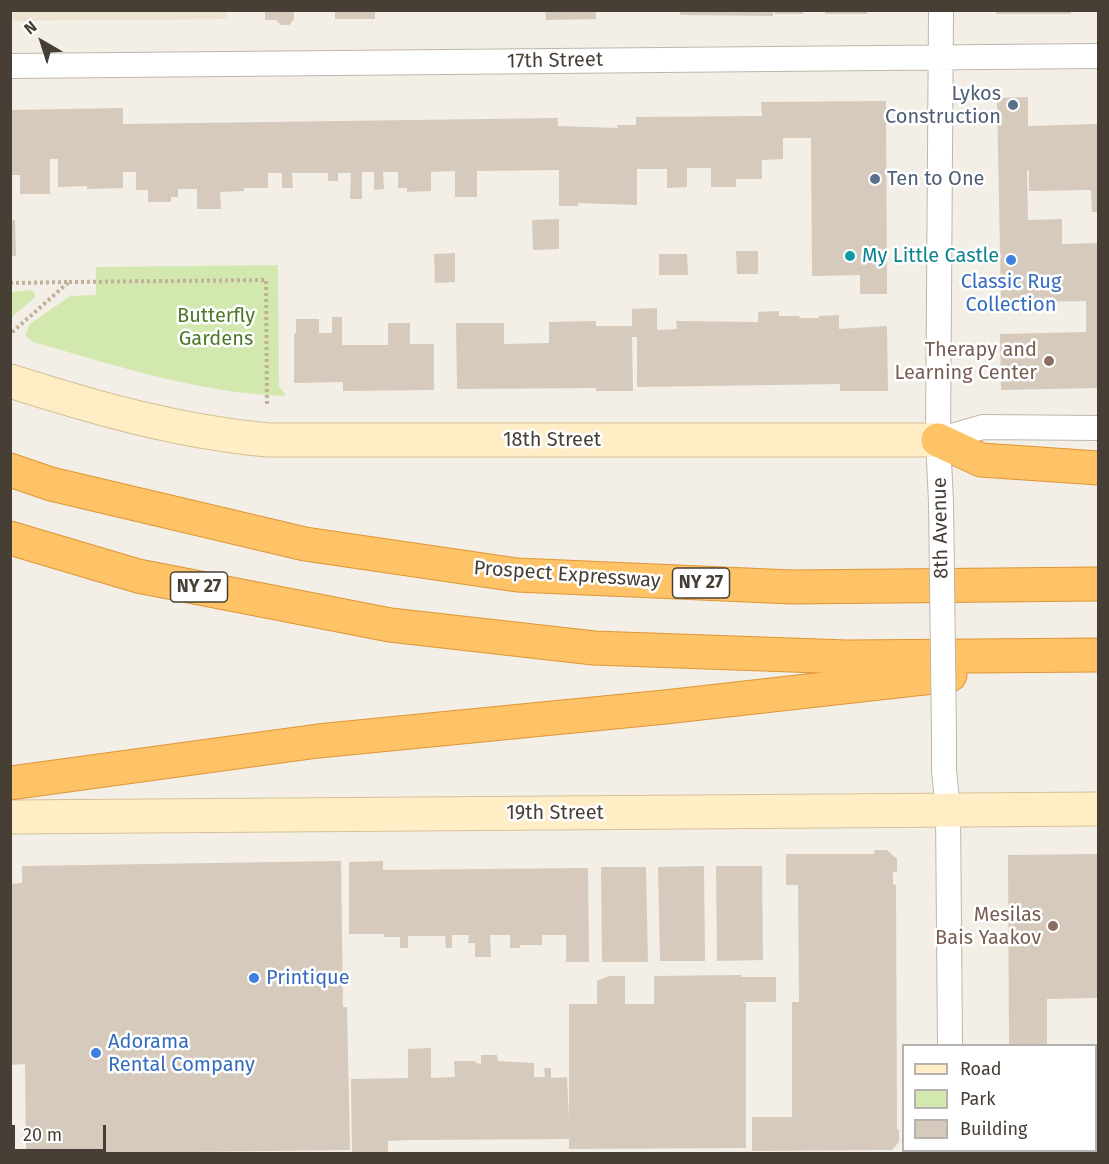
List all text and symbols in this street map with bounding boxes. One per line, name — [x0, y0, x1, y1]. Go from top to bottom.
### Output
north arrow — [12, 12, 72, 72]
text: N — [20, 17, 40, 38]
street label: 17th Street — [507, 48, 603, 74]
place label: Lykos Construction — [885, 82, 1001, 129]
marker: Lykos Construction — [1006, 98, 1020, 112]
place label: Ten to One — [887, 167, 985, 191]
marker: Ten to One — [868, 172, 882, 186]
place label: My Little Castle — [862, 244, 999, 268]
marker: My Little Castle — [843, 249, 857, 263]
marker: Classic Rug Collection — [1004, 253, 1018, 267]
place label: Classic Rug Collection — [961, 270, 1061, 317]
park label: Butterfly Gardens — [177, 304, 255, 351]
place label: Therapy and Learning Center — [895, 338, 1037, 385]
marker: Therapy and Learning Center — [1042, 354, 1056, 368]
street label: 18th Street — [503, 428, 601, 452]
street label: 8th Avenue — [928, 477, 954, 579]
street label: Prospect Expressway — [473, 556, 661, 594]
road number: NY 27 — [672, 568, 730, 598]
road number: NY 27 — [170, 572, 228, 602]
street label: 19th Street — [506, 801, 604, 825]
place label: Mesilas Bais Yaakov — [935, 903, 1041, 950]
marker: Mesilas Bais Yaakov — [1046, 919, 1060, 933]
place label: Printique — [266, 966, 350, 990]
marker: Printique — [247, 971, 261, 985]
place label: Adorama Rental Company — [108, 1030, 255, 1077]
legend — [902, 1044, 1097, 1152]
marker: Adorama Rental Company — [89, 1046, 103, 1060]
text: Road — [960, 1058, 1002, 1080]
text: Park — [960, 1088, 995, 1110]
scale bar — [15, 1113, 110, 1151]
text: Building — [960, 1118, 1027, 1140]
text: 20 m — [23, 1124, 62, 1146]

